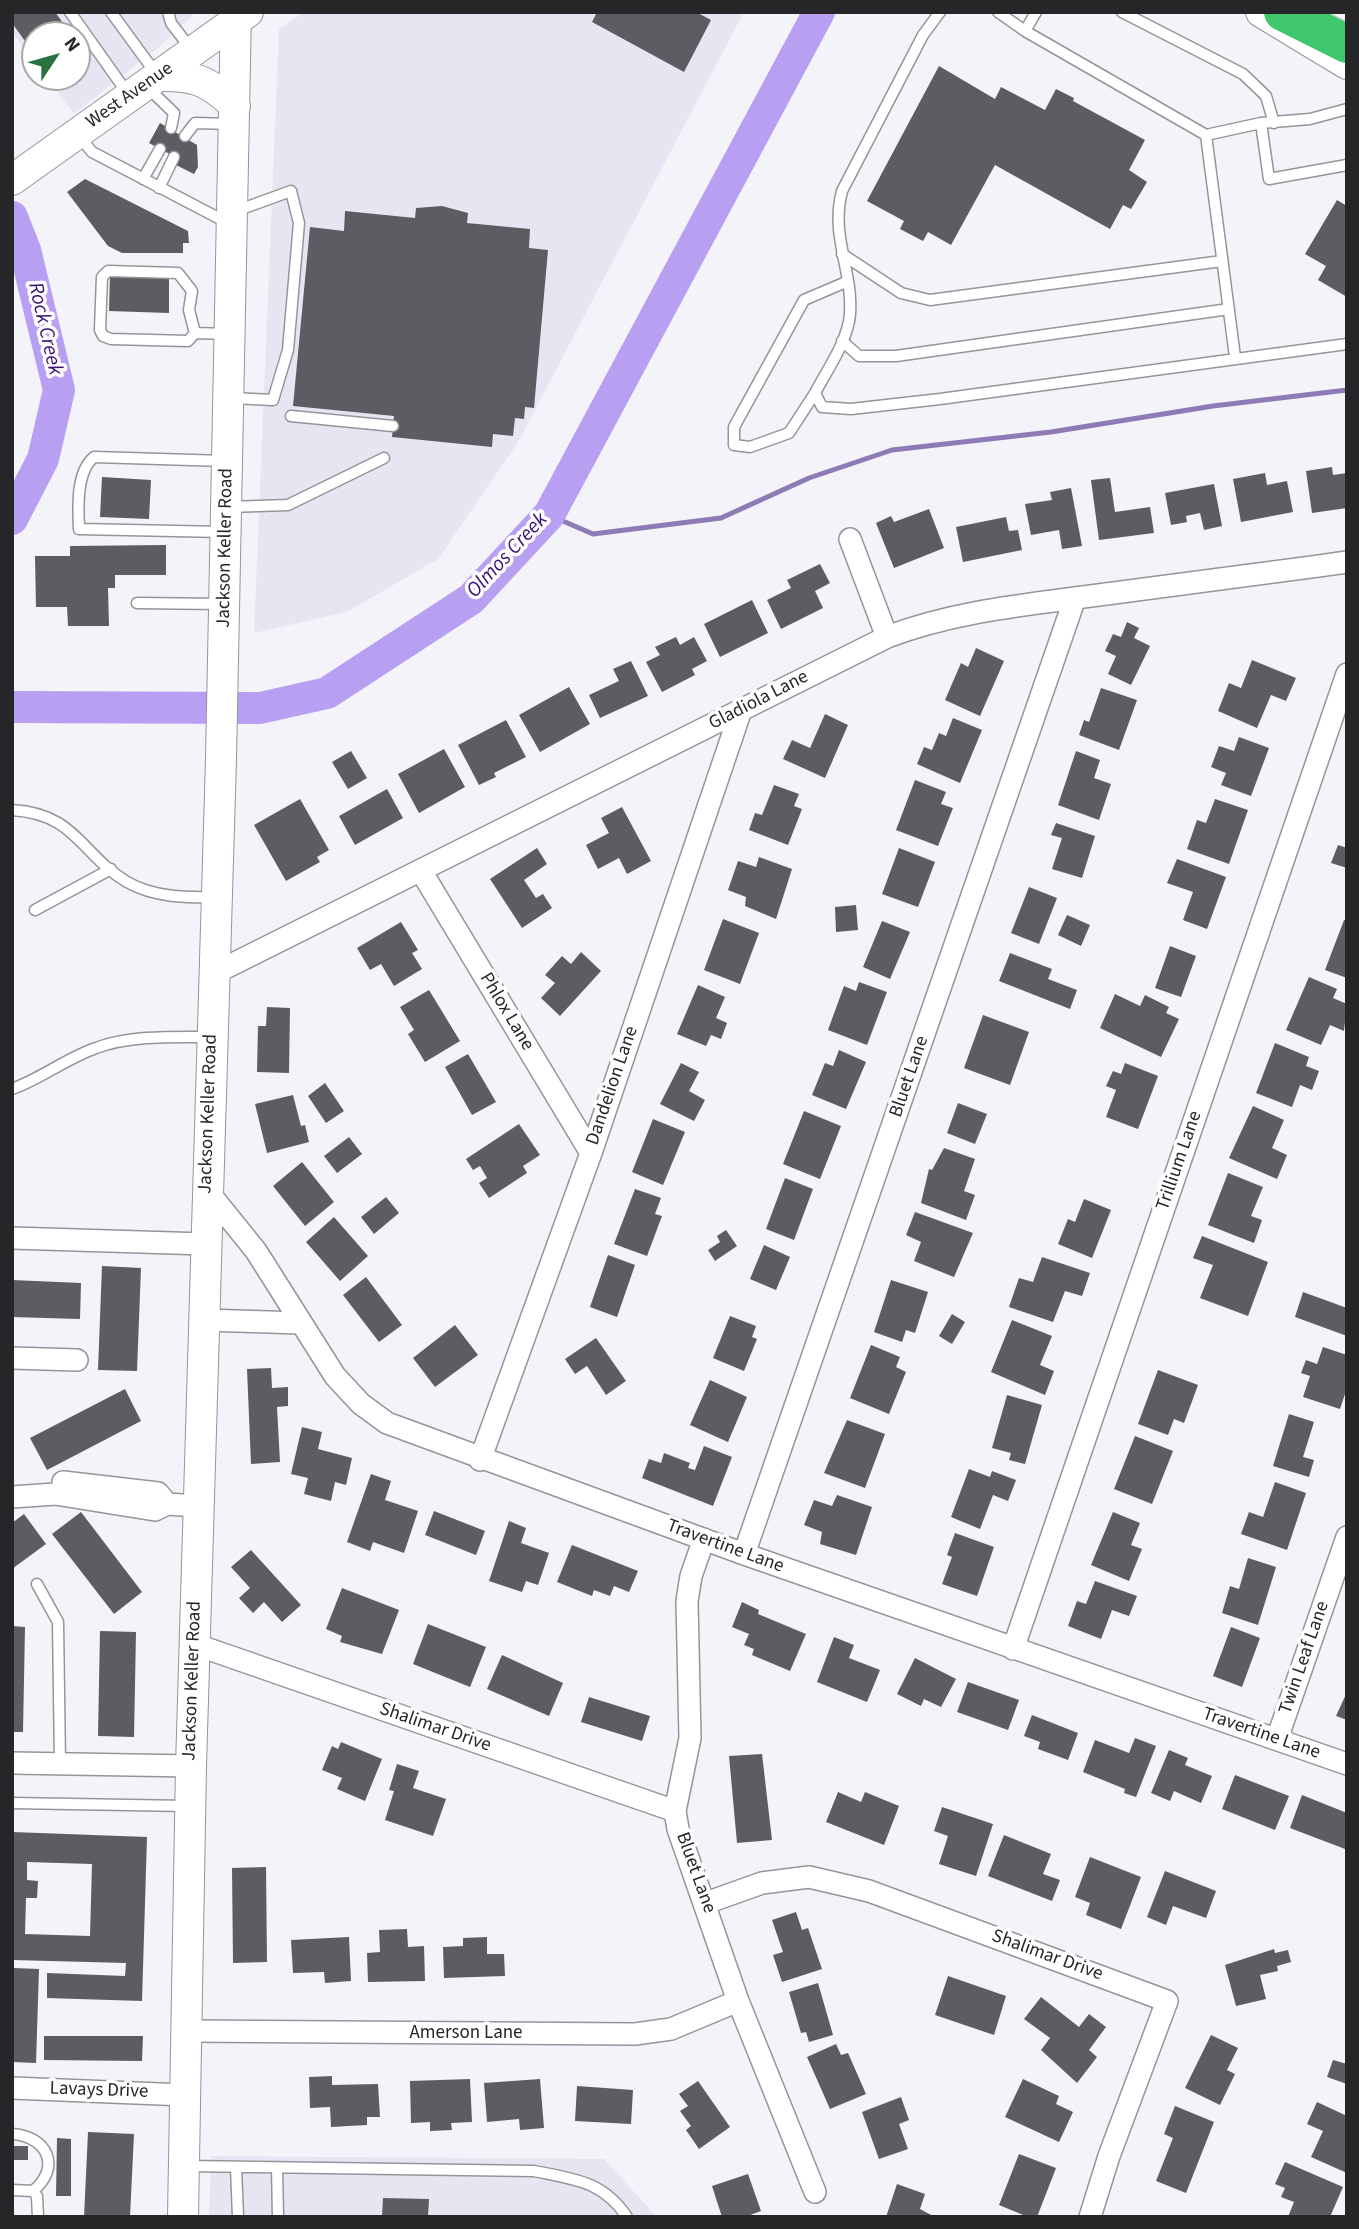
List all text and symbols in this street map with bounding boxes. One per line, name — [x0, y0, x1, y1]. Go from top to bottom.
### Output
north arrow — [21, 21, 91, 91]
text: N — [57, 31, 86, 58]
street label: West Avenue — [82, 58, 178, 134]
water label: Rock Creek — [21, 280, 67, 378]
street label: Jackson Keller Road — [213, 468, 239, 628]
water label: Olmos Creek — [462, 508, 554, 604]
street label: Gladiola Lane — [705, 666, 813, 736]
street label: Phlox Lane — [474, 969, 538, 1055]
street label: Dandelion Lane — [582, 1024, 644, 1148]
street label: Bluet Lane — [885, 1033, 935, 1121]
street label: Jackson Keller Road — [195, 1034, 223, 1194]
street label: Trillium Lane — [1152, 1108, 1208, 1214]
street label: Travertine Lane — [663, 1515, 787, 1579]
street label: Twin Leaf Lane — [1275, 1599, 1335, 1717]
street label: Jackson Keller Road — [179, 1601, 207, 1761]
street label: Shalimar Drive — [376, 1698, 494, 1758]
street label: Travertine Lane — [1199, 1703, 1323, 1765]
street label: Bluet Lane — [670, 1829, 720, 1917]
street label: Shalimar Drive — [988, 1925, 1106, 1987]
street label: Amerson Lane — [409, 2023, 523, 2045]
street label: Lavays Drive — [49, 2078, 149, 2104]

